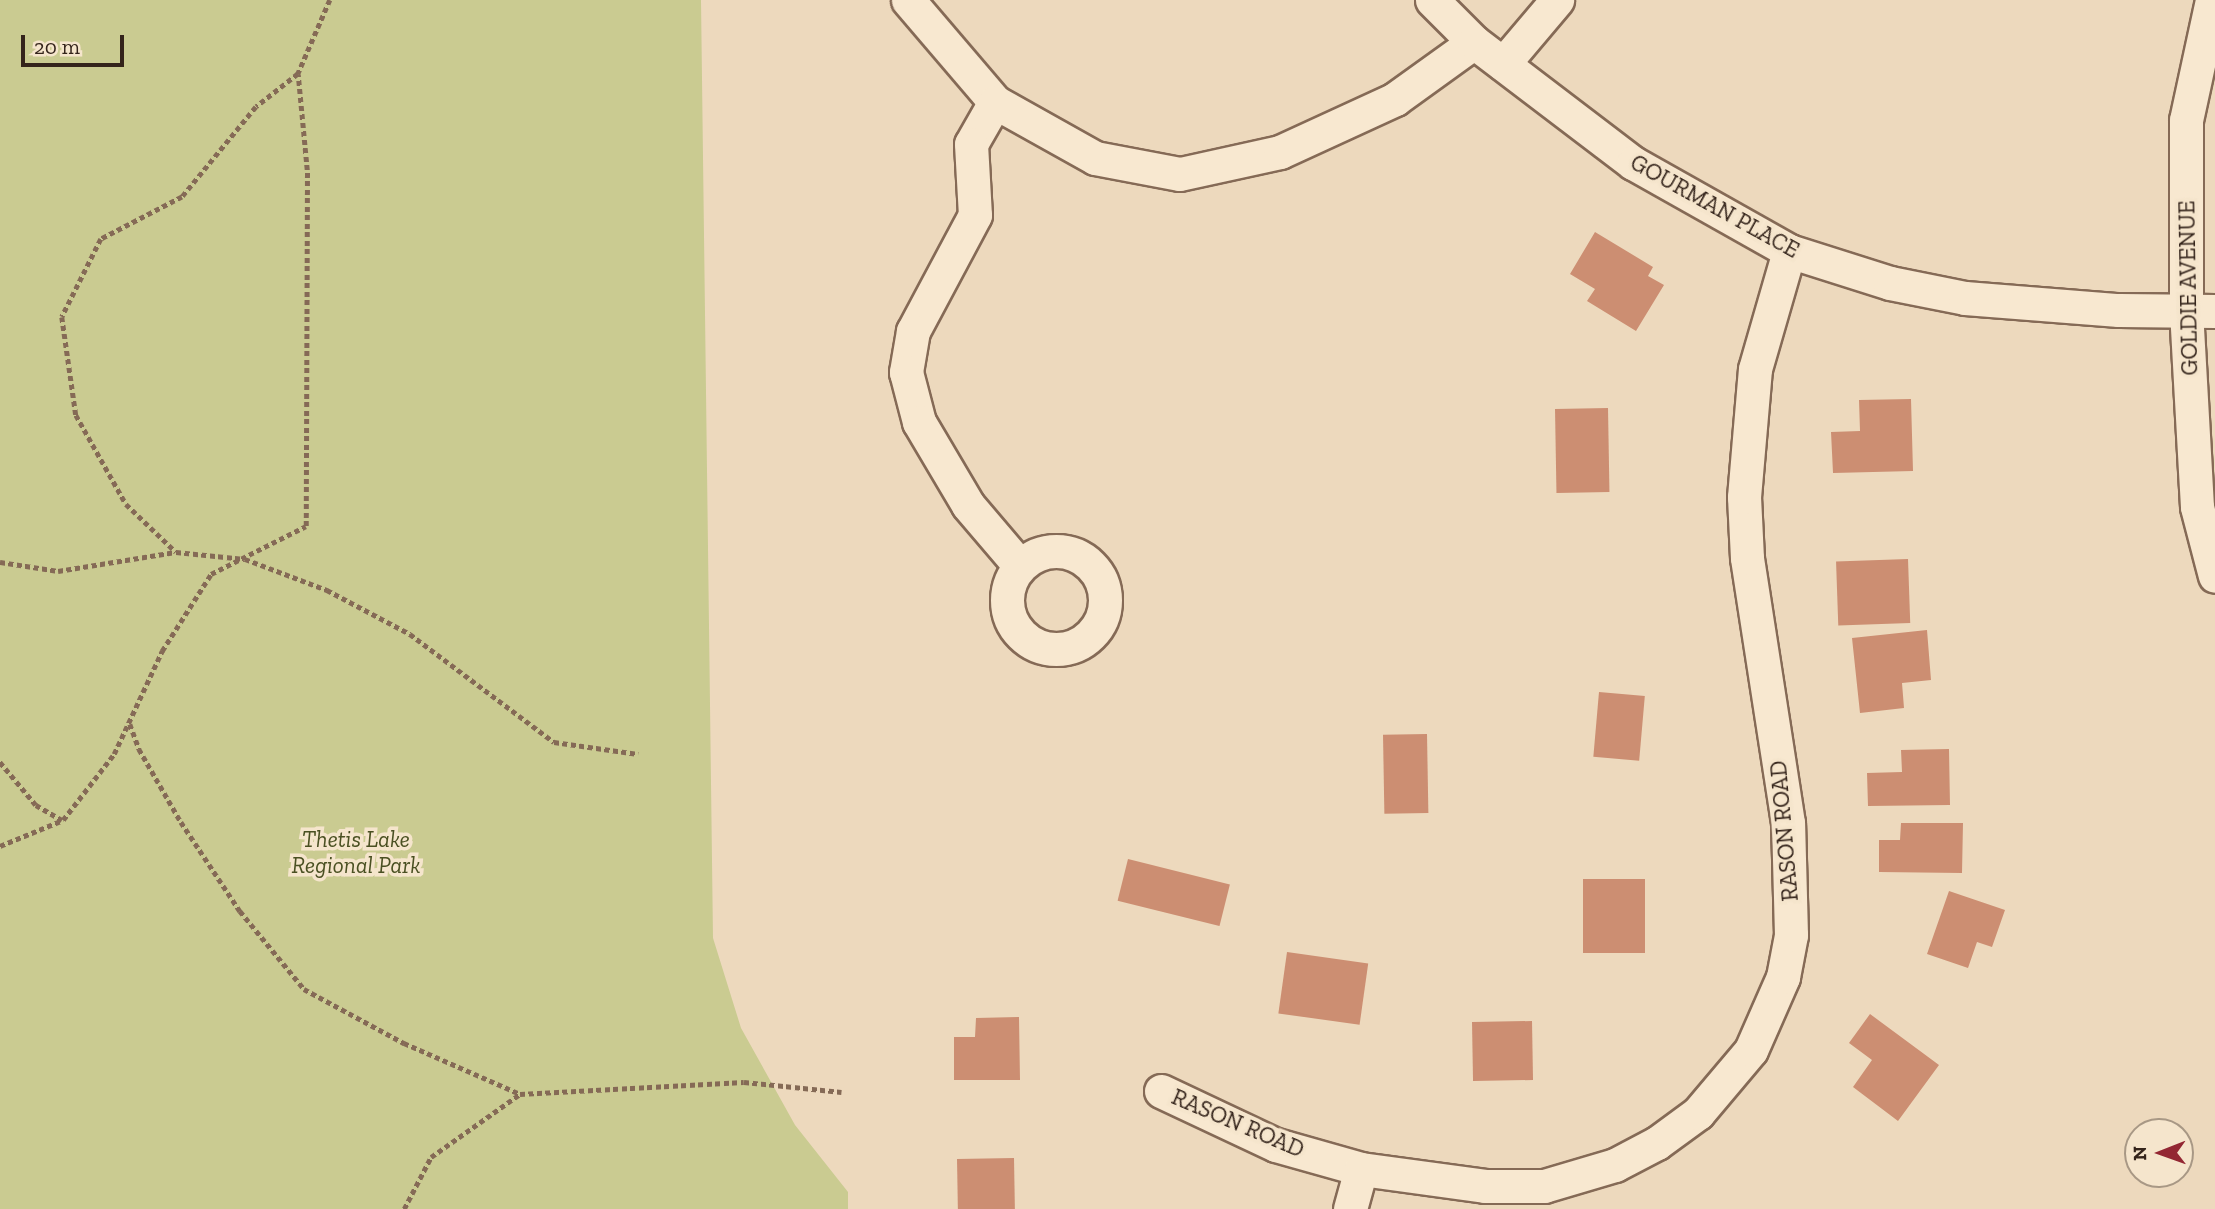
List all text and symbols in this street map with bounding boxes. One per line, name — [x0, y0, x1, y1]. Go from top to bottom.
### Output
scale bar — [24, 21, 128, 65]
text: 20 m — [34, 34, 80, 59]
street label: GOURMAN PLACE — [1626, 148, 1804, 264]
street label: GOLDIE AVENUE — [2173, 200, 2203, 376]
street label: RASON ROAD — [1764, 759, 1804, 903]
park label: Thetis Lake Regional Park — [292, 825, 420, 879]
street label: RASON ROAD — [1168, 1083, 1308, 1163]
north arrow — [2124, 1118, 2194, 1188]
text: N — [2128, 1146, 2151, 1161]

